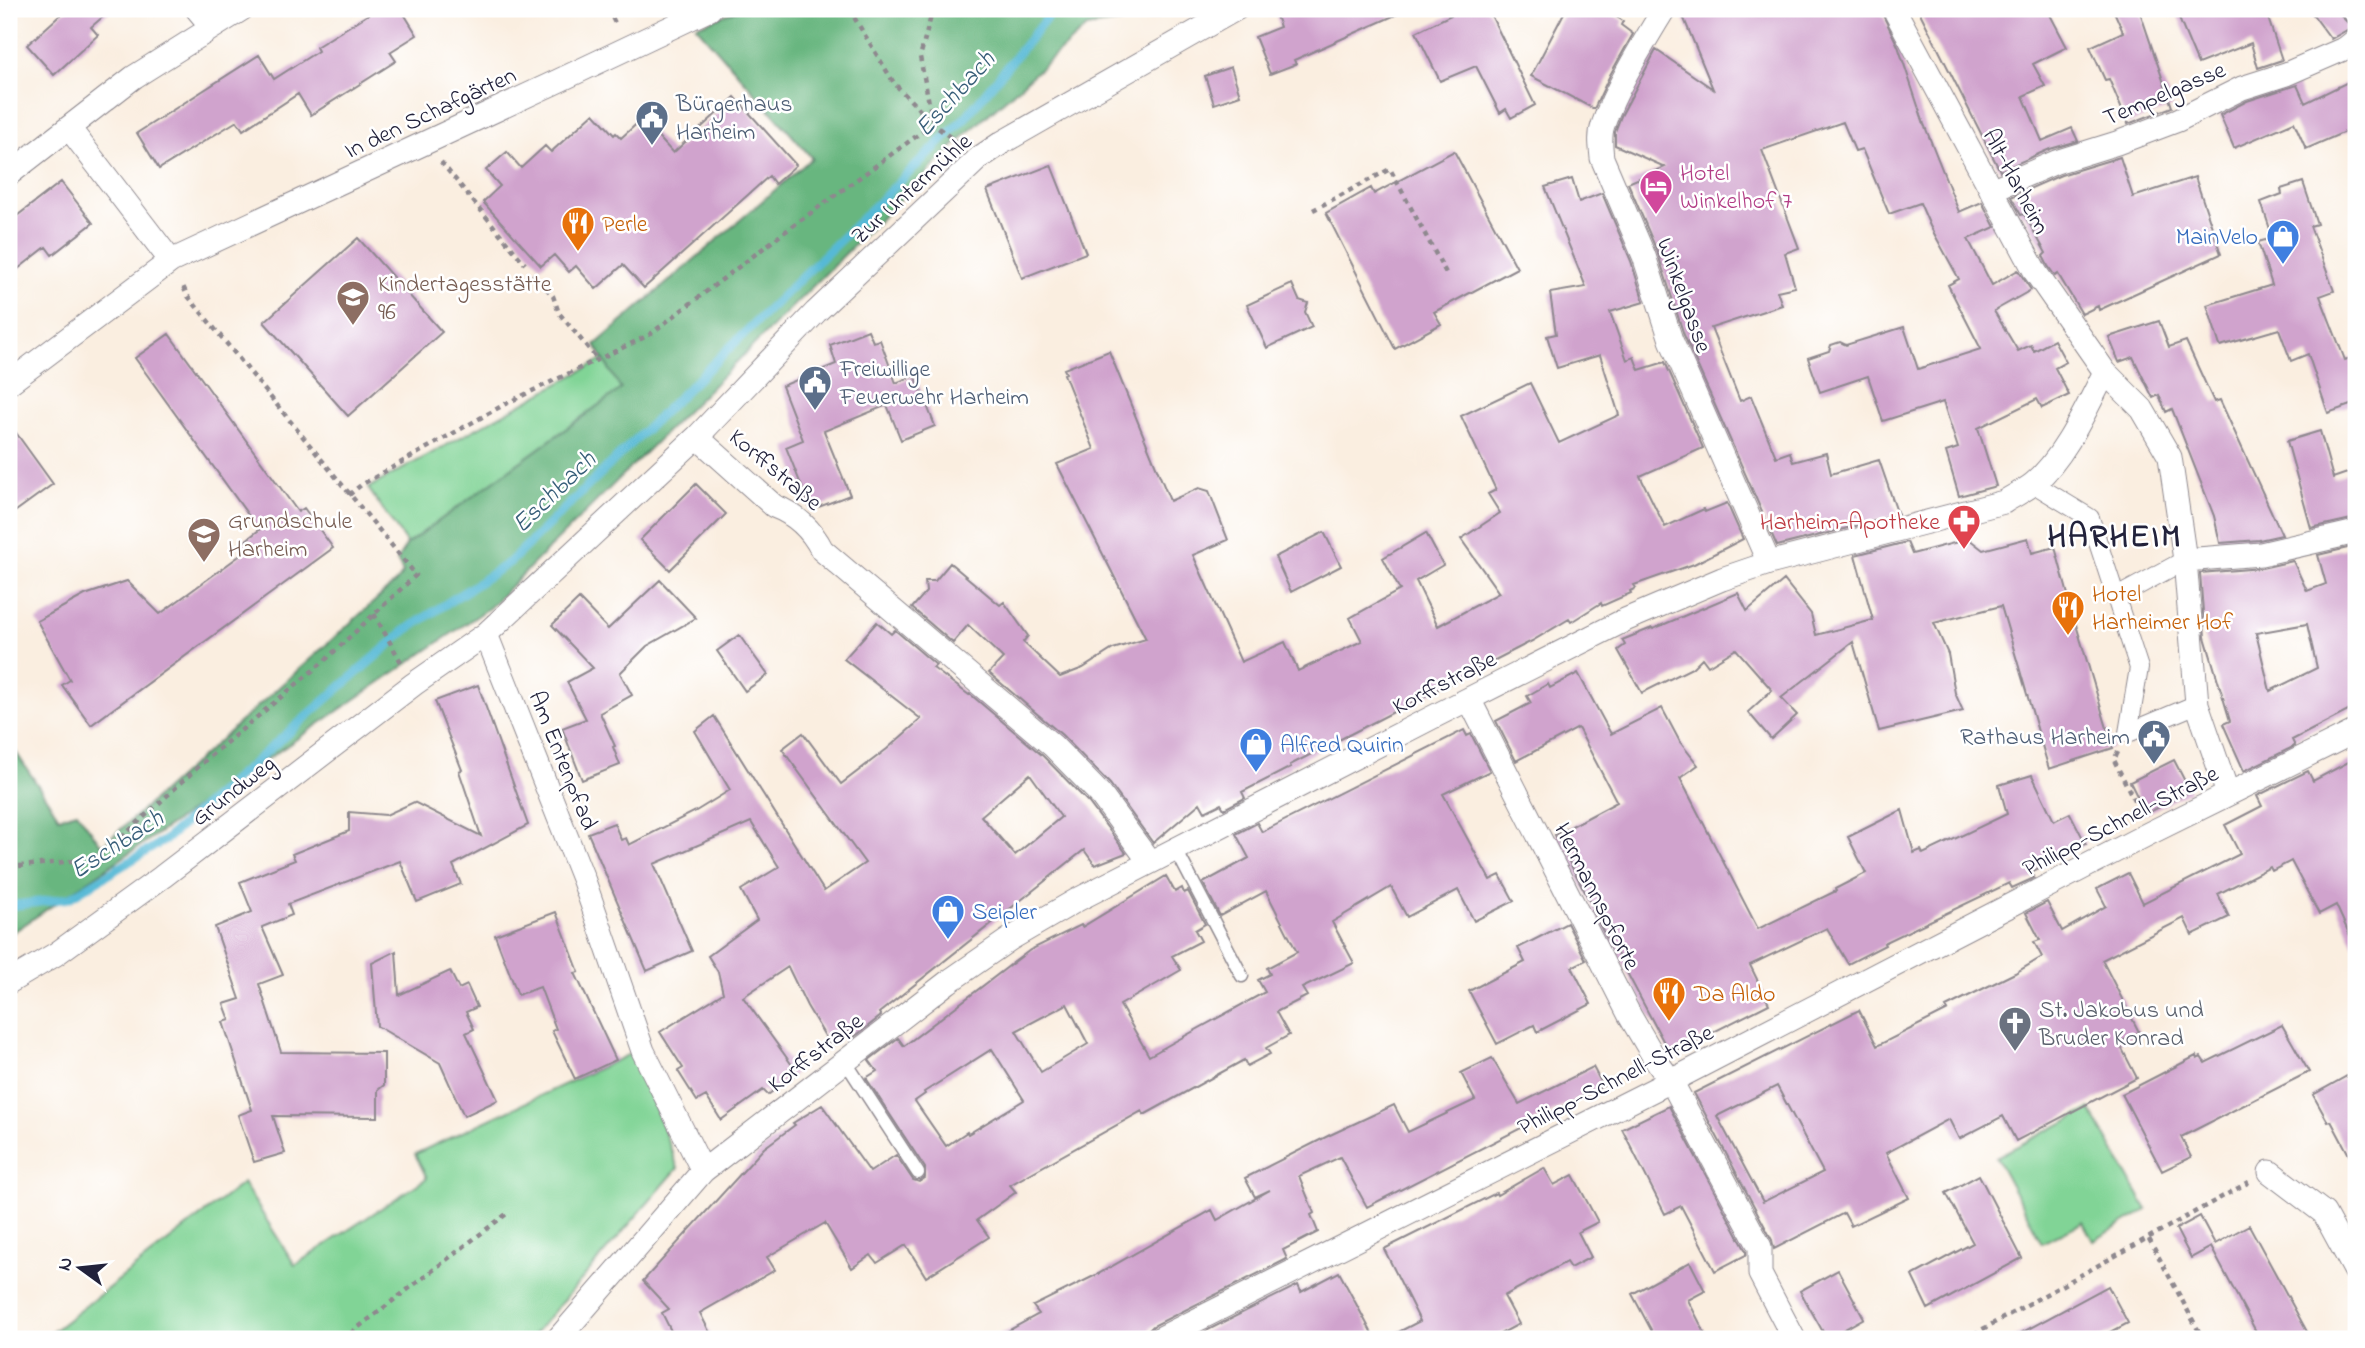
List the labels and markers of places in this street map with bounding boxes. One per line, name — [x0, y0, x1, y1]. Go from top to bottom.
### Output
place label: Bürgerhaus Harheim — [675, 88, 792, 151]
public building icon: Bürgerhaus Harheim — [633, 98, 671, 147]
place label: Hotel Winkelhof 7 — [1680, 157, 1792, 220]
hotel icon: Hotel Winkelhof 7 — [1637, 167, 1675, 216]
restaurant icon: Perle — [559, 204, 597, 253]
place label: Perle — [602, 208, 648, 243]
shop icon: MainVelo — [2264, 217, 2302, 266]
place label: MainVelo — [2176, 221, 2258, 256]
place label: Kindertagesstätte 96 — [378, 268, 552, 331]
school or university icon: Kindertagesstätte 96 — [334, 278, 372, 327]
place label: Freiwillige Feuerwehr Harheim — [839, 353, 1029, 416]
public building icon: Freiwillige Feuerwehr Harheim — [796, 363, 834, 412]
pharmacy icon: Harheim-Apotheke — [1945, 502, 1983, 551]
place label: Grundschule Harheim — [228, 505, 352, 568]
place label: Harheim-Apotheke — [1760, 506, 1940, 541]
school or university icon: Grundschule Harheim — [185, 515, 223, 564]
place label: Hotel Harheimer Hof — [2092, 578, 2234, 641]
restaurant icon: Hotel Harheimer Hof — [2049, 588, 2087, 637]
public building icon: Rathaus Harheim — [2135, 717, 2173, 766]
place label: Rathaus Harheim — [1960, 721, 2130, 756]
shop icon: Alfred Quirin — [1237, 725, 1275, 774]
place label: Alfred Quirin — [1280, 729, 1404, 764]
shop icon: Seipler — [929, 892, 967, 941]
place label: Seipler — [972, 896, 1038, 931]
restaurant icon: Da Aldo — [1650, 974, 1688, 1023]
place label: Da Aldo — [1693, 978, 1775, 1013]
place label: St. Jakobus und Bruder Konrad — [2038, 994, 2204, 1057]
church icon: St. Jakobus und Bruder Konrad — [1996, 1004, 2034, 1053]

